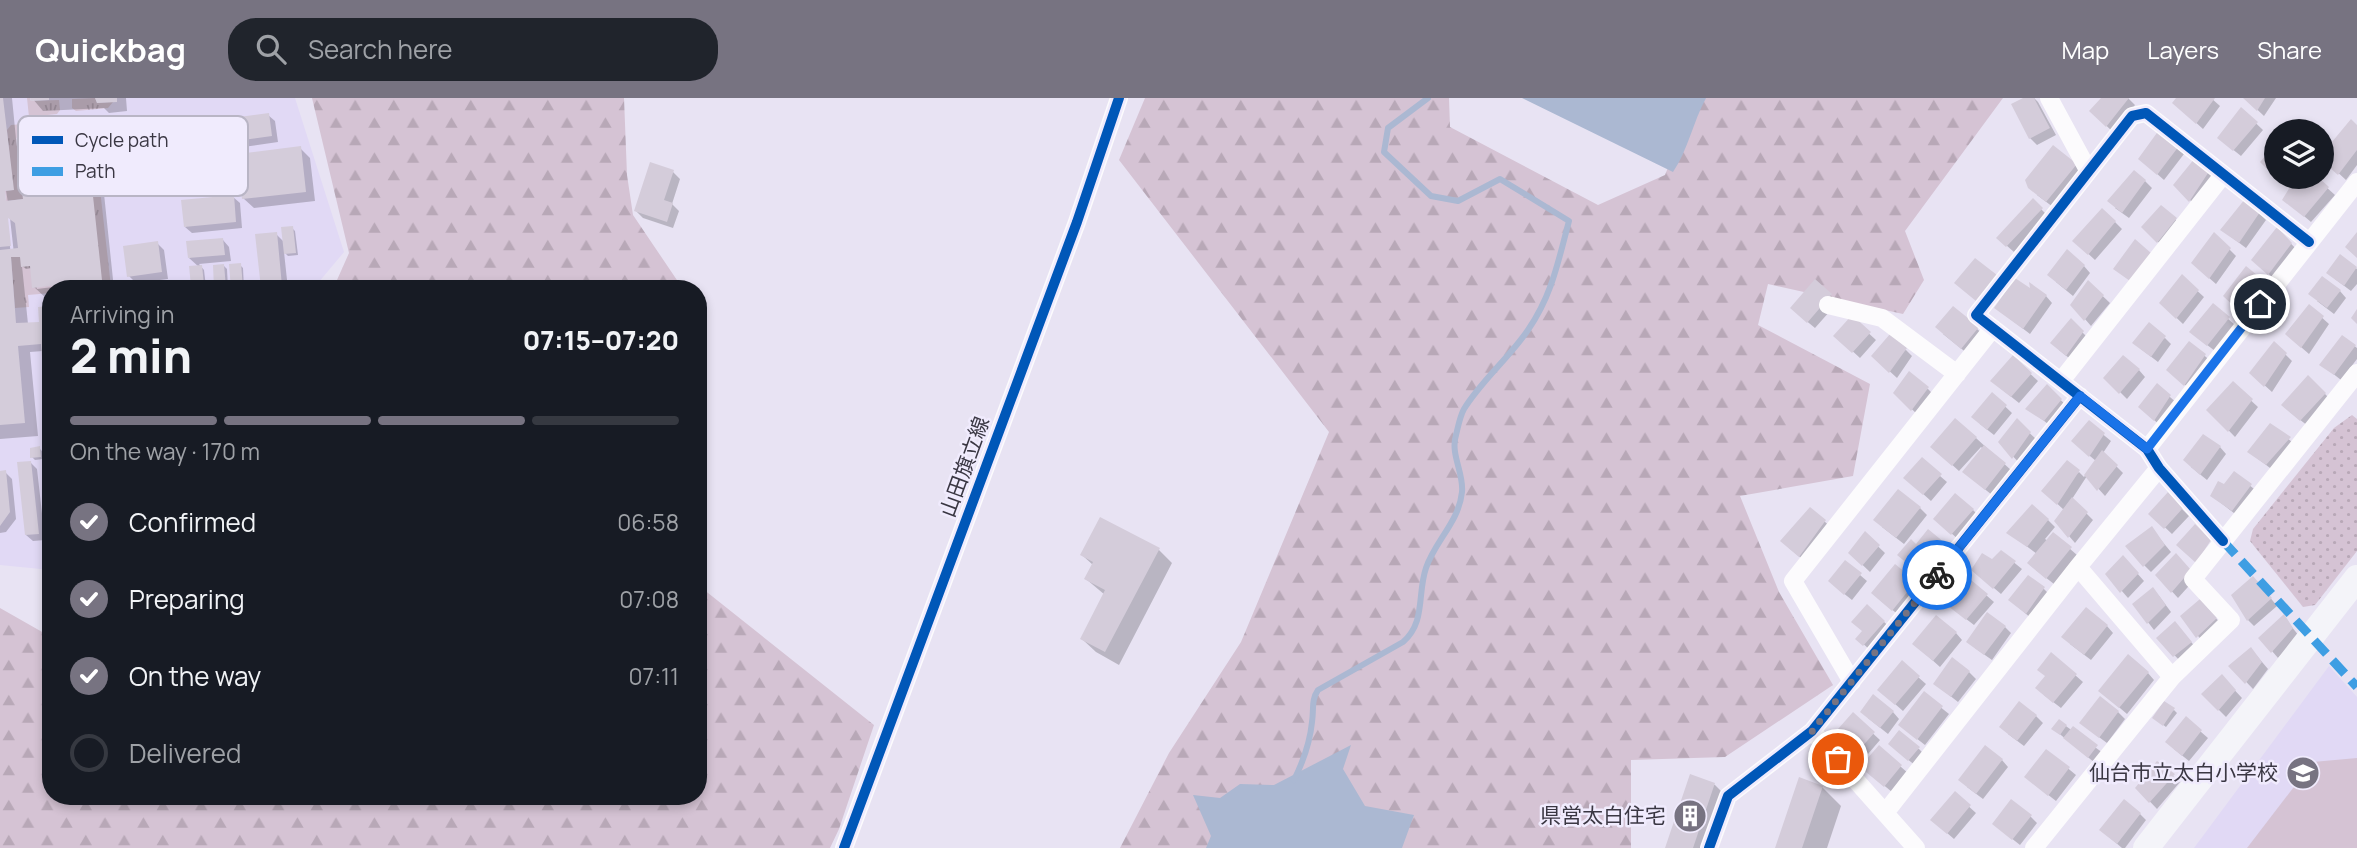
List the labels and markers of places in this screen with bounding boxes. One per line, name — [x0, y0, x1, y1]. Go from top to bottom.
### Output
pin — [2230, 274, 2290, 334]
pin — [1808, 729, 1868, 789]
school or university icon: 仙台市立太白小学校 — [2284, 754, 2322, 792]
place label: 仙台市立太白小学校 — [2089, 758, 2278, 786]
building icon: 県営太白住宅 — [1671, 797, 1709, 835]
place label: 県営太白住宅 — [1540, 801, 1666, 829]

